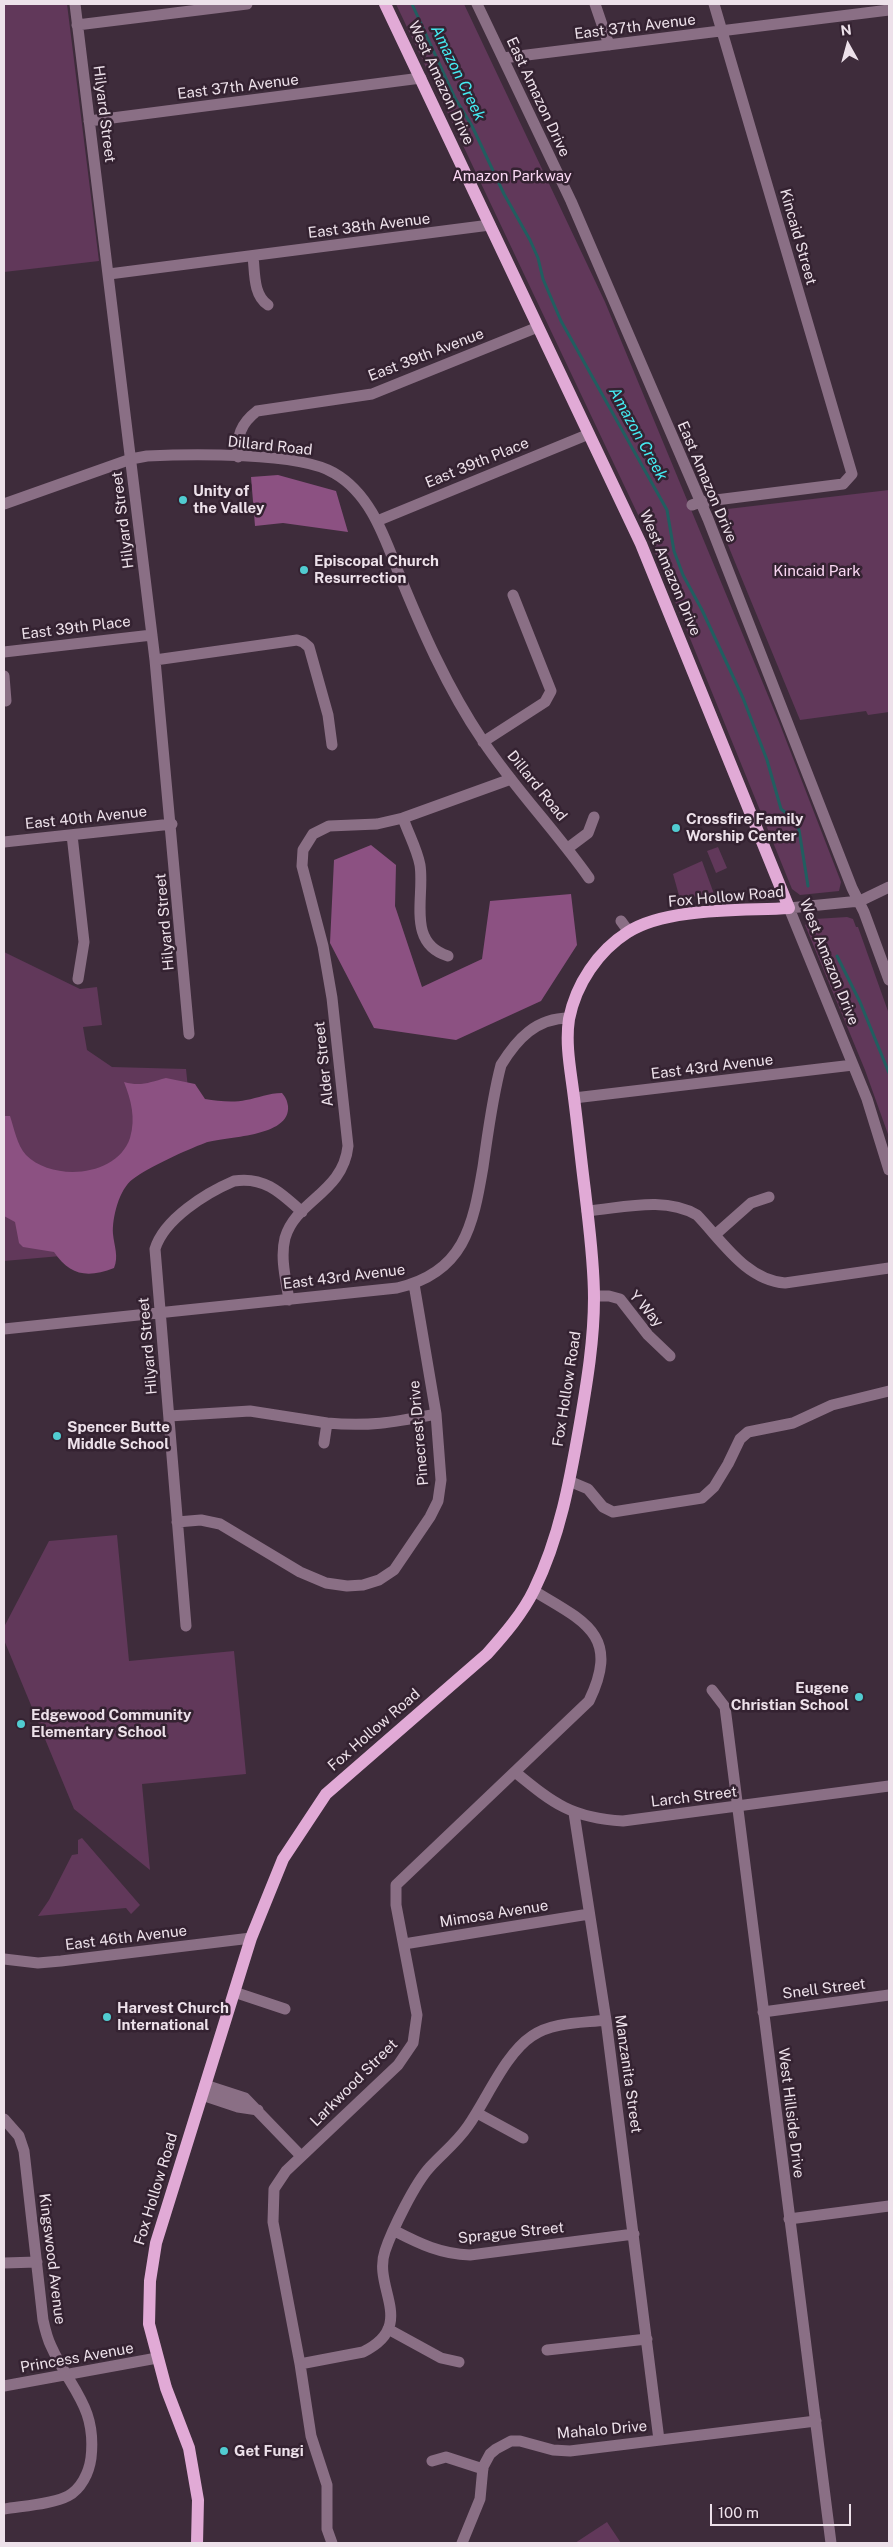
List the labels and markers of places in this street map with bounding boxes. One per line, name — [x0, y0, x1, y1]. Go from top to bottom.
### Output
place label: Unity of the Valley — [193, 482, 265, 517]
marker: Unity of the Valley — [177, 494, 189, 506]
place label: Episcopal Church Resurrection — [314, 552, 439, 587]
marker: Episcopal Church Resurrection — [298, 564, 310, 576]
place label: Crossfire Family Worship Center — [686, 810, 803, 845]
marker: Crossfire Family Worship Center — [670, 822, 682, 834]
place label: Spencer Butte Middle School — [67, 1418, 170, 1453]
marker: Spencer Butte Middle School — [51, 1430, 63, 1442]
place label: Eugene Christian School — [731, 1679, 849, 1714]
marker: Eugene Christian School — [853, 1691, 865, 1703]
place label: Edgewood Community Elementary School — [31, 1706, 191, 1741]
marker: Edgewood Community Elementary School — [15, 1718, 27, 1730]
place label: Harvest Church International — [117, 1999, 229, 2034]
marker: Harvest Church International — [101, 2011, 113, 2023]
place label: Get Fungi — [234, 2442, 304, 2460]
marker: Get Fungi — [218, 2445, 230, 2457]

